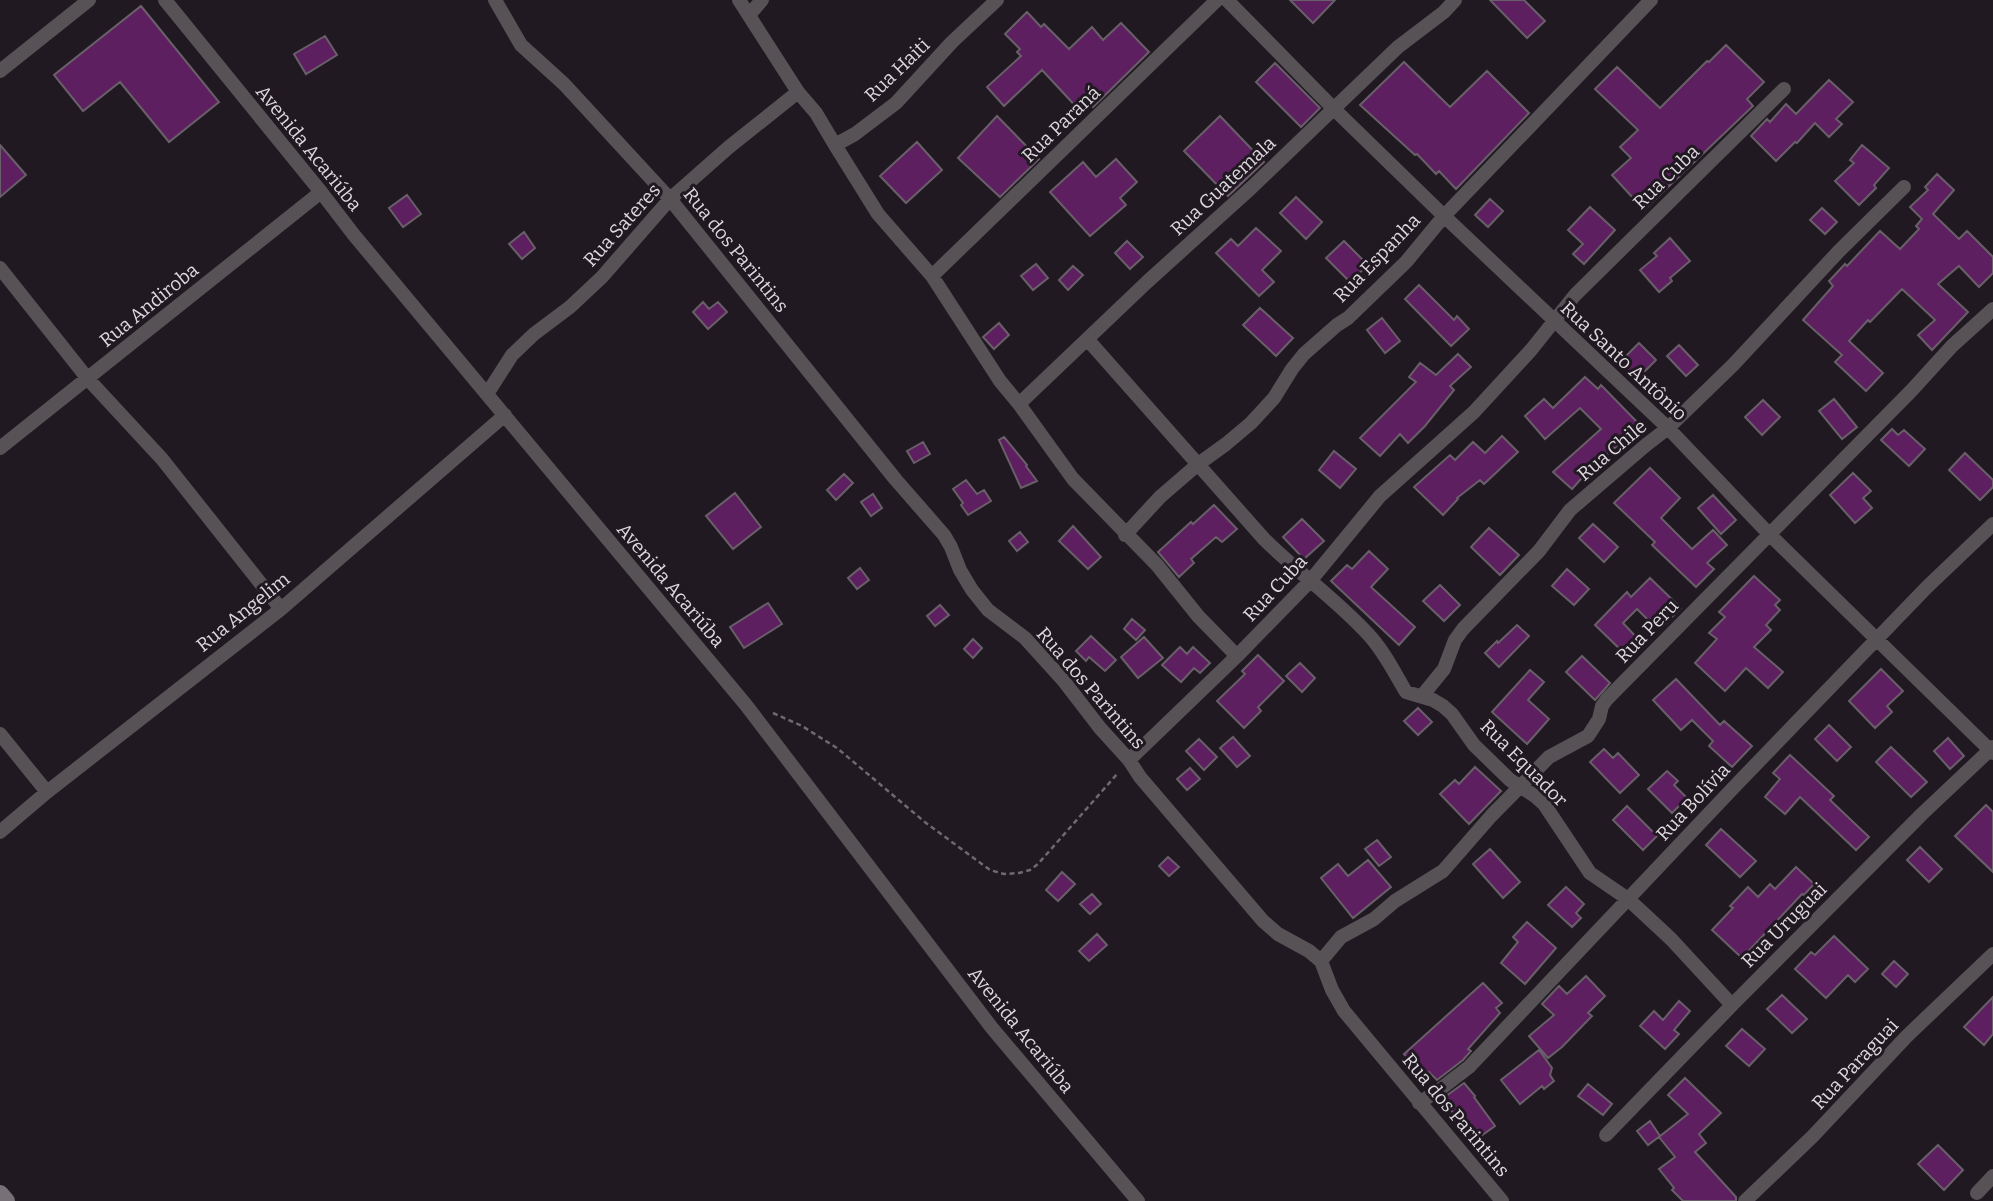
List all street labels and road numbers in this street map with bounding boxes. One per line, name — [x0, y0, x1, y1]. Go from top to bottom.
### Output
street label: Rua Haiti — [860, 33, 935, 107]
street label: Avenida Acariúba — [251, 80, 367, 216]
street label: Rua Paraná — [1017, 81, 1105, 167]
street label: Rua Guatemala — [1166, 131, 1281, 241]
street label: Rua Cuba — [1628, 139, 1704, 214]
street label: Rua Sateres — [579, 179, 665, 271]
street label: Rua dos Parintins — [679, 183, 793, 317]
street label: Rua Espanha — [1329, 208, 1426, 307]
street label: Rua Andiroba — [95, 258, 204, 352]
street label: Rua Santo Antônio — [1556, 297, 1692, 425]
street label: Rua Chile — [1573, 414, 1651, 486]
street label: Avenida Acariúba — [612, 518, 730, 652]
street label: Rua Cuba — [1238, 549, 1312, 626]
street label: Rua Angelim — [192, 567, 294, 657]
street label: Rua Peru — [1611, 594, 1683, 668]
street label: Rua dos Parintins — [1032, 622, 1150, 754]
street label: Rua Equador — [1476, 715, 1573, 812]
street label: Rua Bolívia — [1651, 758, 1735, 846]
street label: Rua Uruguai — [1737, 877, 1832, 972]
street label: Avenida Acariúba — [963, 962, 1079, 1098]
street label: Rua Paraguai — [1807, 1013, 1903, 1114]
street label: Rua dos Parintins — [1398, 1049, 1514, 1181]

